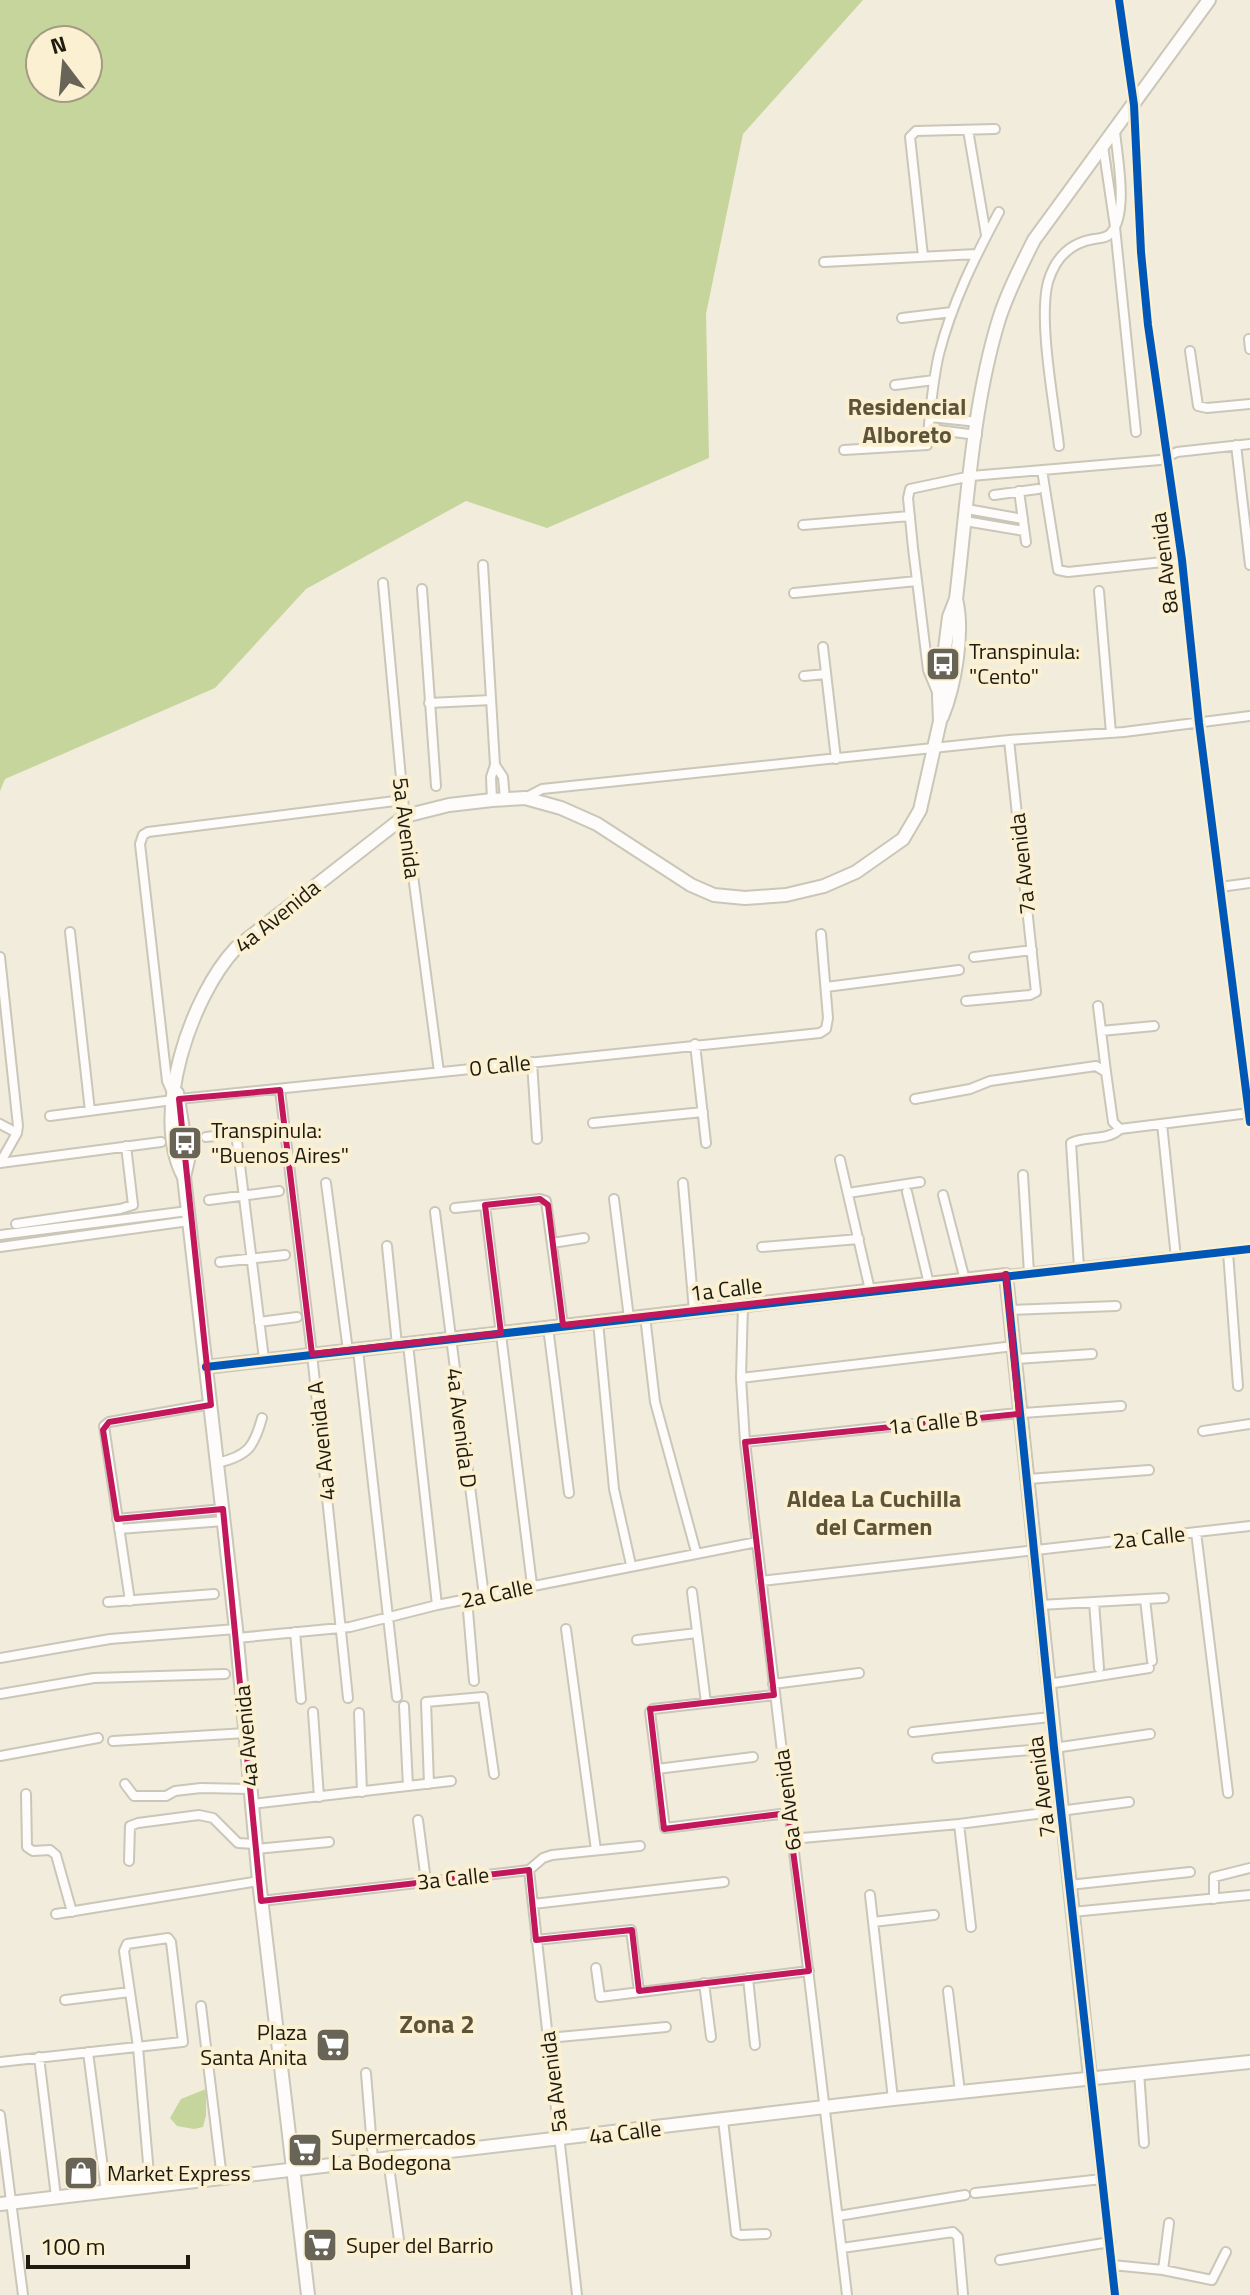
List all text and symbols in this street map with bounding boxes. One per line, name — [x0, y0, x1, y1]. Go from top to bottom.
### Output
north arrow — [24, 24, 104, 104]
text: N — [46, 26, 71, 63]
district label: Residencial Alboreto — [848, 388, 966, 452]
street label: 8a Avenida — [1141, 510, 1187, 616]
place label: Transpinula: "Cento" — [969, 634, 1080, 693]
bus stop icon: Transpinula: "Cento" — [924, 645, 962, 683]
street label: 5a Avenida — [384, 775, 430, 881]
street label: 7a Avenida — [1000, 812, 1044, 916]
street label: 4a Avenida — [227, 871, 327, 961]
street label: 0 Calle — [468, 1045, 532, 1085]
place label: Transpinula: "Buenos Aires" — [211, 1113, 349, 1172]
bus stop icon: Transpinula: "Buenos Aires" — [166, 1124, 204, 1162]
street label: 1a Calle — [688, 1268, 764, 1310]
street label: 4a Avenida D — [438, 1366, 486, 1490]
street label: 4a Avenida A — [298, 1380, 344, 1502]
street label: 1a Calle B — [886, 1400, 980, 1444]
district label: Aldea La Cuchilla del Carmen — [787, 1480, 961, 1544]
street label: 2a Calle — [1111, 1516, 1187, 1558]
street label: 2a Calle — [458, 1569, 536, 1617]
street label: 4a Avenida — [225, 1684, 267, 1788]
street label: 7a Avenida — [1018, 1734, 1064, 1840]
street label: 6a Avenida — [764, 1747, 810, 1853]
street label: 3a Calle — [415, 1857, 491, 1899]
district label: Zona 2 — [399, 2004, 475, 2043]
place label: Plaza Santa Anita — [200, 2015, 307, 2074]
supermarket icon: Plaza Santa Anita — [314, 2026, 352, 2064]
street label: 5a Avenida — [530, 2029, 576, 2135]
street label: 4a Calle — [587, 2111, 663, 2153]
place label: Supermercados La Bodegona — [331, 2120, 476, 2179]
supermarket icon: Supermercados La Bodegona — [286, 2131, 324, 2169]
shop icon: Market Express — [62, 2154, 100, 2192]
place label: Market Express — [107, 2156, 251, 2190]
scale bar — [28, 2219, 188, 2269]
supermarket icon: Super del Barrio — [301, 2226, 339, 2264]
text: 100 m — [40, 2228, 106, 2264]
place label: Super del Barrio — [346, 2228, 494, 2262]

